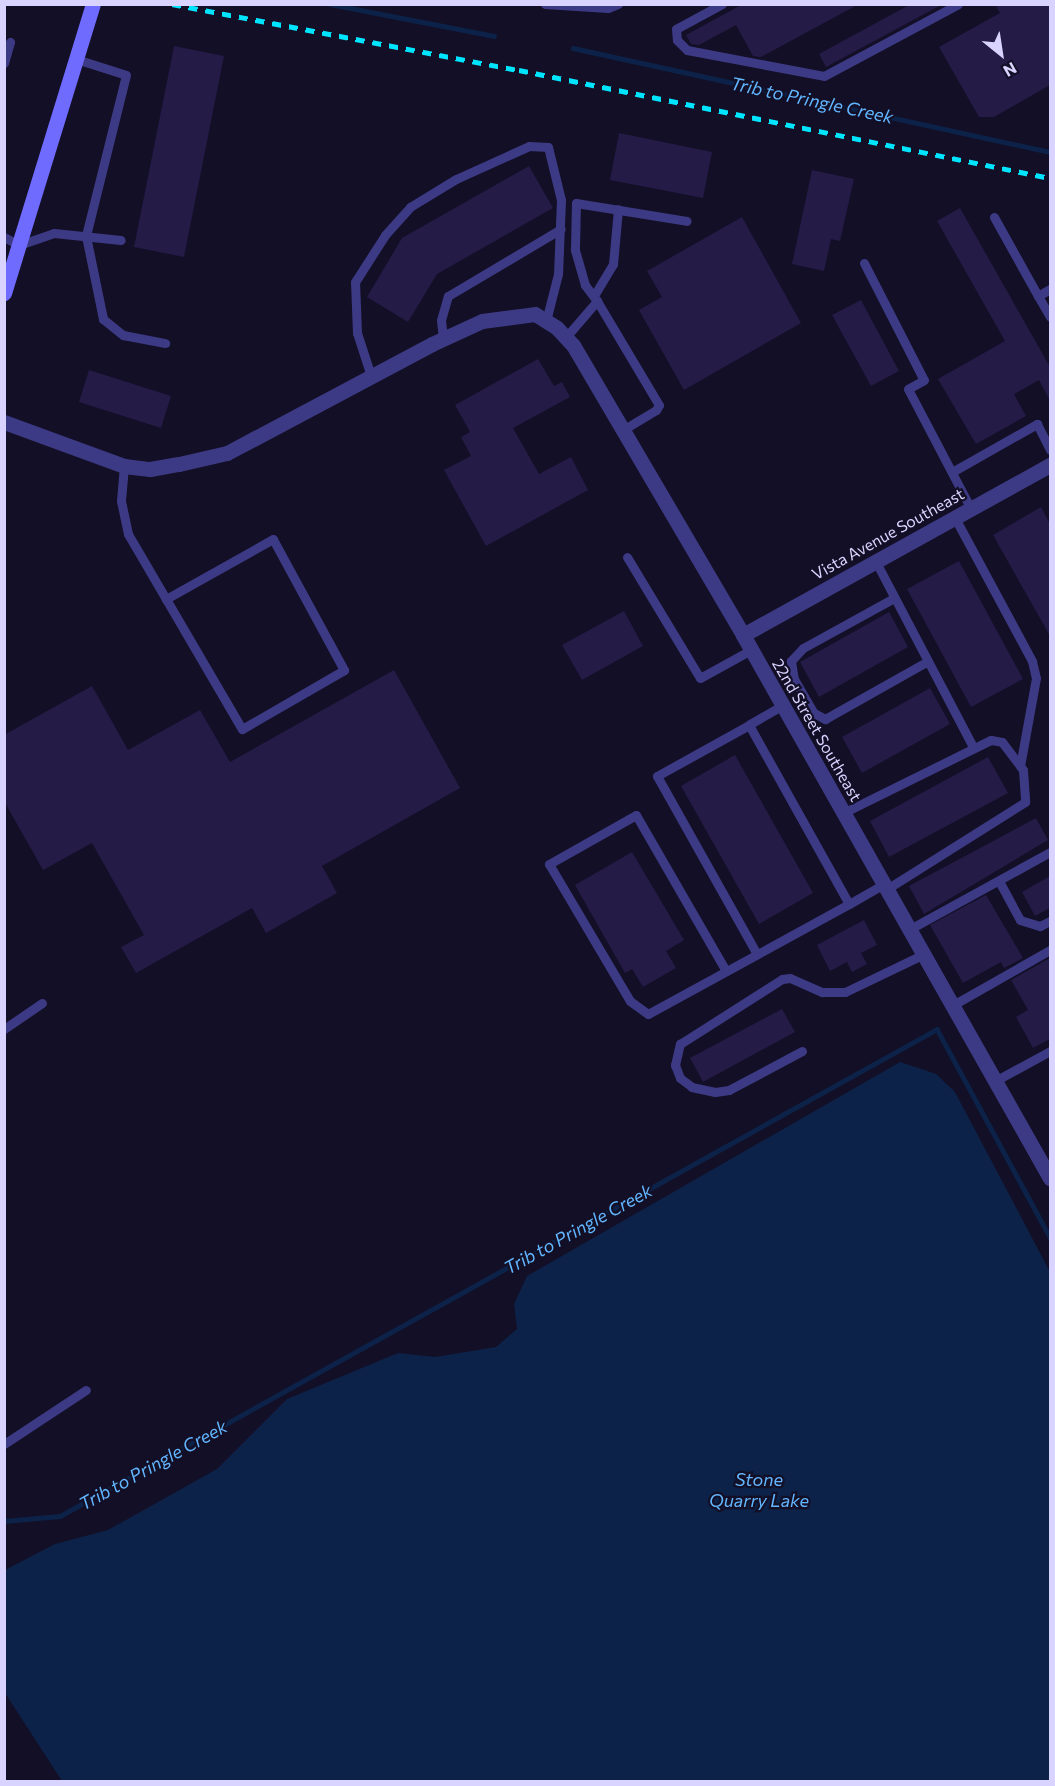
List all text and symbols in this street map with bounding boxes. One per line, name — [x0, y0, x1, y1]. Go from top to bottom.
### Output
north arrow — [971, 24, 1031, 84]
text: N — [1000, 59, 1020, 81]
water label: Trib to Pringle Creek — [729, 72, 895, 128]
street label: Vista Avenue Southeast — [809, 484, 967, 584]
street label: 22nd Street Southeast — [768, 655, 866, 805]
water label: Trib to Pringle Creek — [500, 1179, 656, 1279]
water label: Trib to Pringle Creek — [75, 1415, 231, 1515]
water label: Stone Quarry Lake — [709, 1469, 809, 1512]

